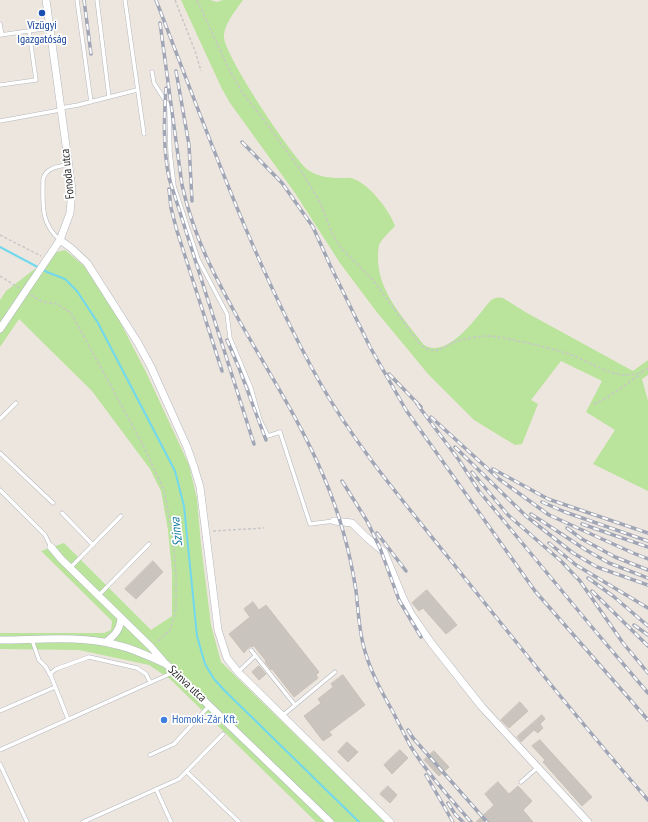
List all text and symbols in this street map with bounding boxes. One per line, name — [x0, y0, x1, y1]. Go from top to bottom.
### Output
marker: Vízügyi Igazgatóság — [37, 8, 47, 18]
place label: Vízügyi Igazgatóság — [17, 19, 67, 47]
street label: Fonoda utca — [58, 148, 78, 200]
water label: Szinva — [168, 517, 186, 547]
street label: Szinva utca — [165, 663, 209, 705]
place label: Homoki-Zár Kft. — [172, 713, 238, 727]
marker: Homoki-Zár Kft. — [159, 715, 169, 725]

